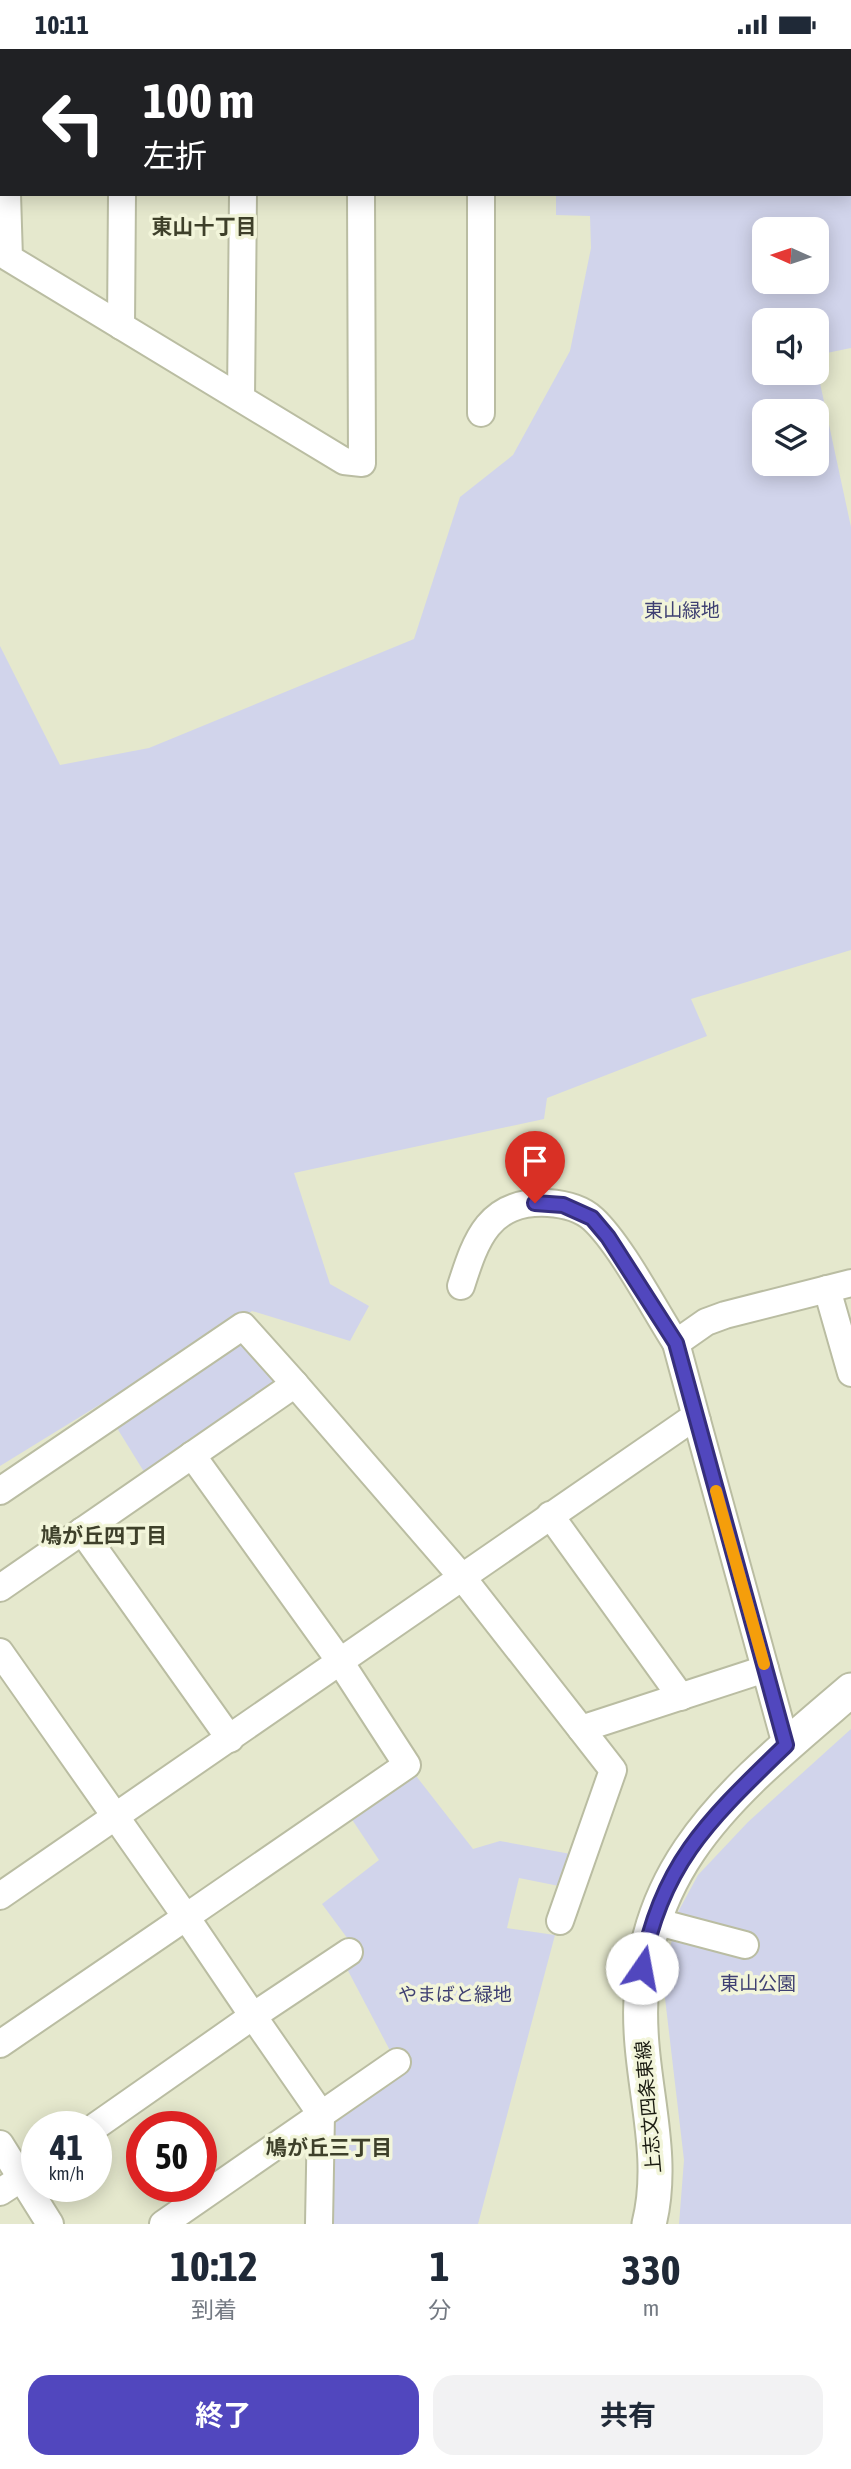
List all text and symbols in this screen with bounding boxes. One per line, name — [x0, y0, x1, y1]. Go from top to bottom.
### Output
text: 10:11 — [35, 10, 89, 40]
text: 100 m — [143, 72, 254, 128]
icon: left — [28, 77, 119, 168]
text: 左折 — [143, 137, 207, 174]
district label: 東山十丁目 — [152, 214, 257, 238]
north arrow — [752, 217, 830, 294]
map controls — [752, 217, 829, 476]
button: sound — [752, 308, 829, 385]
button: layers — [752, 399, 829, 476]
park label: 東山緑地 — [644, 599, 720, 621]
pin — [505, 1131, 565, 1203]
icon: arrive — [516, 1142, 554, 1180]
district label: 鳩が丘四丁目 — [41, 1523, 167, 1547]
position arrow — [605, 1931, 679, 2005]
park label: 東山公園 — [720, 1972, 796, 1994]
park label: やまばと緑地 — [398, 1983, 512, 2005]
street label: 上志文四条東線 — [631, 2040, 665, 2174]
speed limit sign: 50 — [126, 2111, 217, 2202]
text: 41 — [50, 2127, 83, 2167]
district label: 鳩が丘三丁目 — [266, 2135, 392, 2159]
text: km/h — [49, 2163, 84, 2184]
text: 10:12 — [170, 2242, 258, 2290]
text: 1 — [430, 2242, 449, 2290]
text: 330 — [621, 2246, 681, 2294]
text: m — [643, 2295, 659, 2321]
text: 到着 — [191, 2297, 237, 2323]
text: 分 — [428, 2297, 451, 2323]
button: 終了 — [28, 2375, 419, 2455]
button: 共有 — [433, 2375, 823, 2455]

